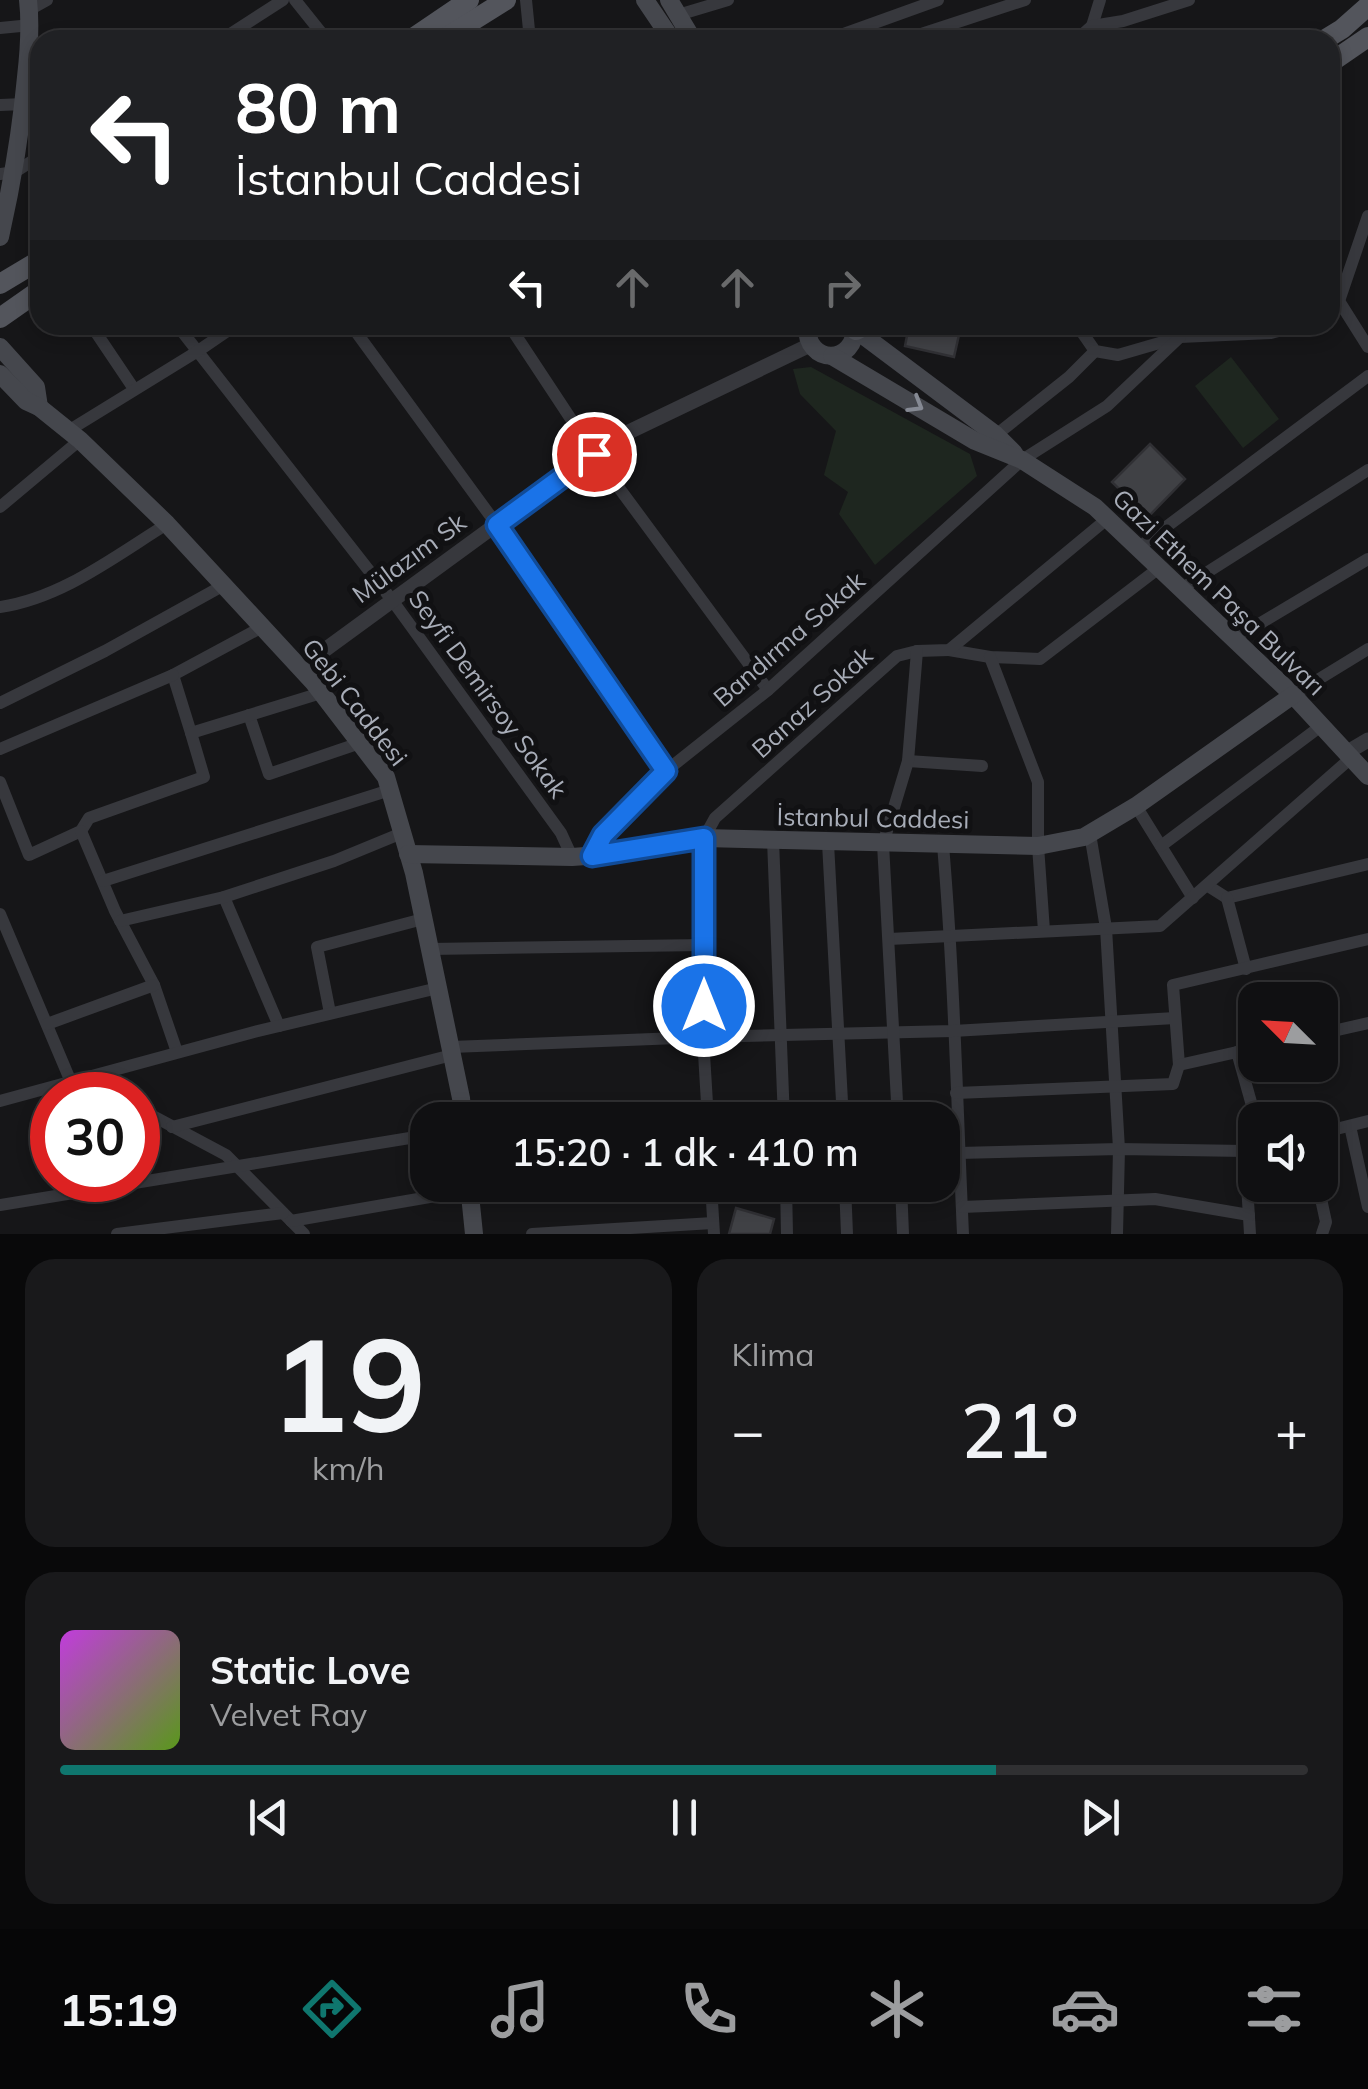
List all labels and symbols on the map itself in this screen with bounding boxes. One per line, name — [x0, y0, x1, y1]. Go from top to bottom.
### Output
one-way arrow — [905, 393, 923, 413]
pin — [552, 412, 637, 497]
street label: Gazi Ethem Paşa Bulvarı — [1107, 482, 1332, 701]
street label: Mülazım Sk — [346, 505, 472, 609]
street label: Bandırma Sokak — [707, 564, 872, 713]
street label: Seyfi Demirsoy Sokak — [403, 584, 575, 805]
street label: Gebi Caddesi — [296, 632, 415, 772]
street label: Banaz Sokak — [745, 639, 879, 764]
street label: İstanbul Caddesi — [776, 800, 970, 835]
position arrow — [652, 954, 756, 1058]
north arrow — [1238, 982, 1338, 1082]
speed limit sign: 30 — [30, 1072, 160, 1202]

